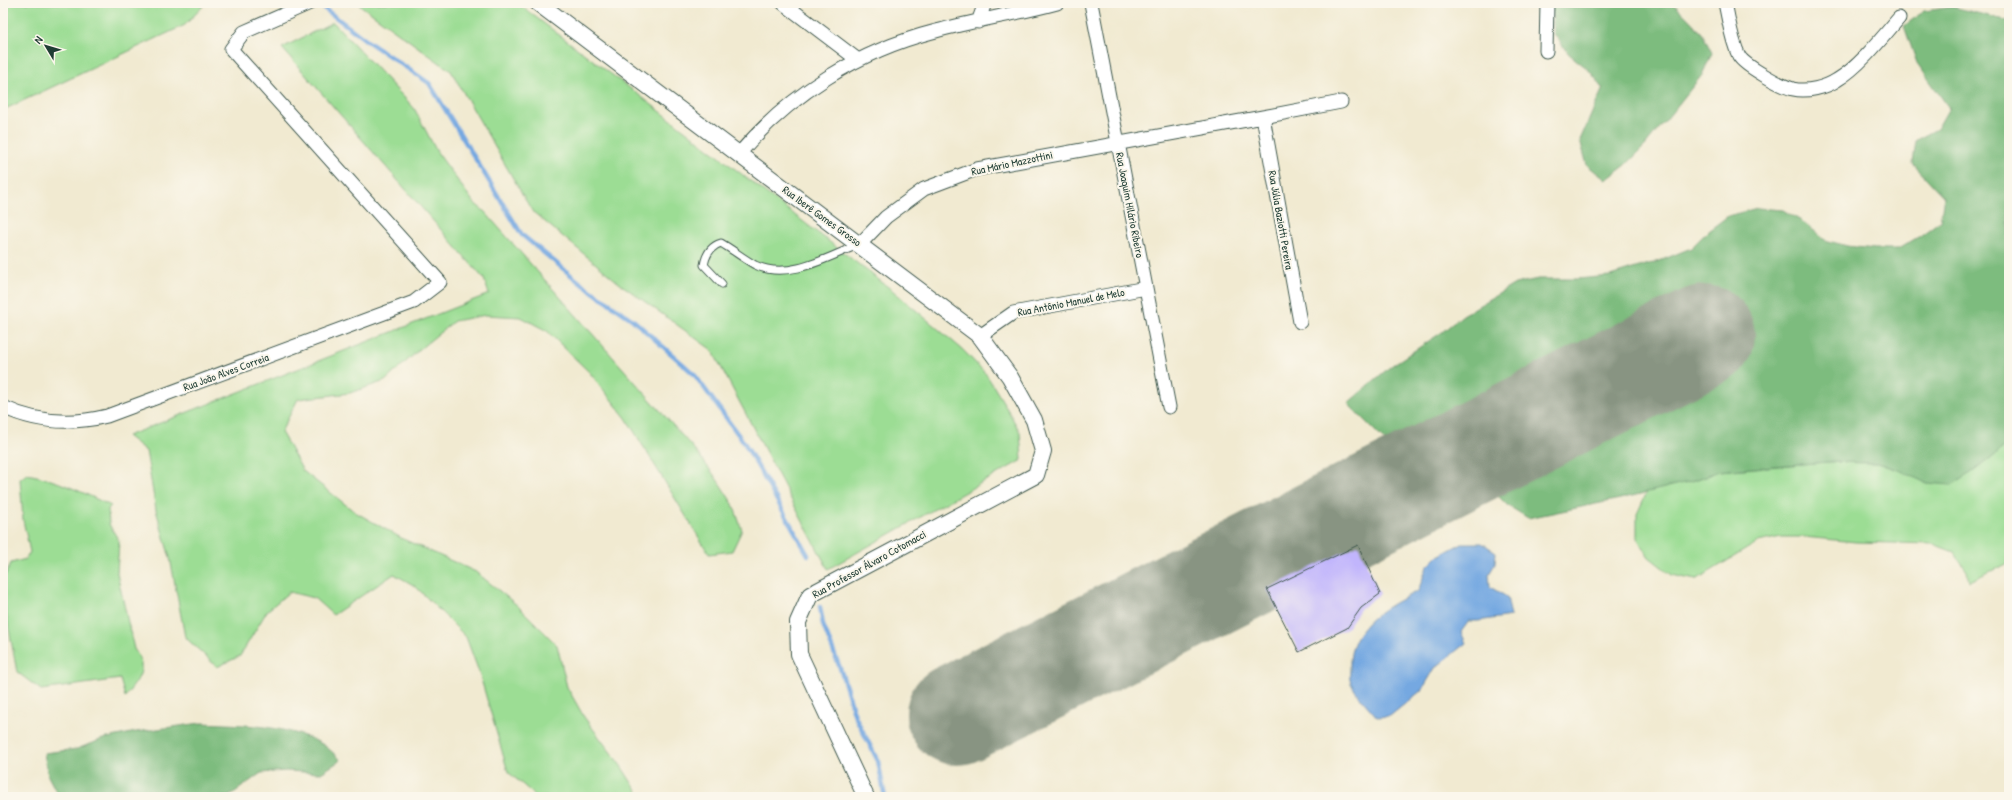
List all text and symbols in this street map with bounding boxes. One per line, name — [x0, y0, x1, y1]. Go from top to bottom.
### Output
north arrow — [26, 26, 66, 66]
text: N — [31, 33, 46, 46]
street label: Rua Mário Mazzottini — [970, 148, 1054, 178]
street label: Rua Joaquim Hilário Ribeiro — [1113, 151, 1147, 259]
street label: Rua Júlia Baziotti Pereira — [1265, 169, 1297, 271]
street label: Rua Iberê Gomes Grosso — [780, 183, 865, 250]
street label: Rua Antônio Manuel de Melo — [1016, 285, 1126, 319]
street label: Rua João Alves Correia — [181, 350, 271, 394]
street label: Rua Professor Álvaro Cotomacci — [810, 527, 928, 601]

